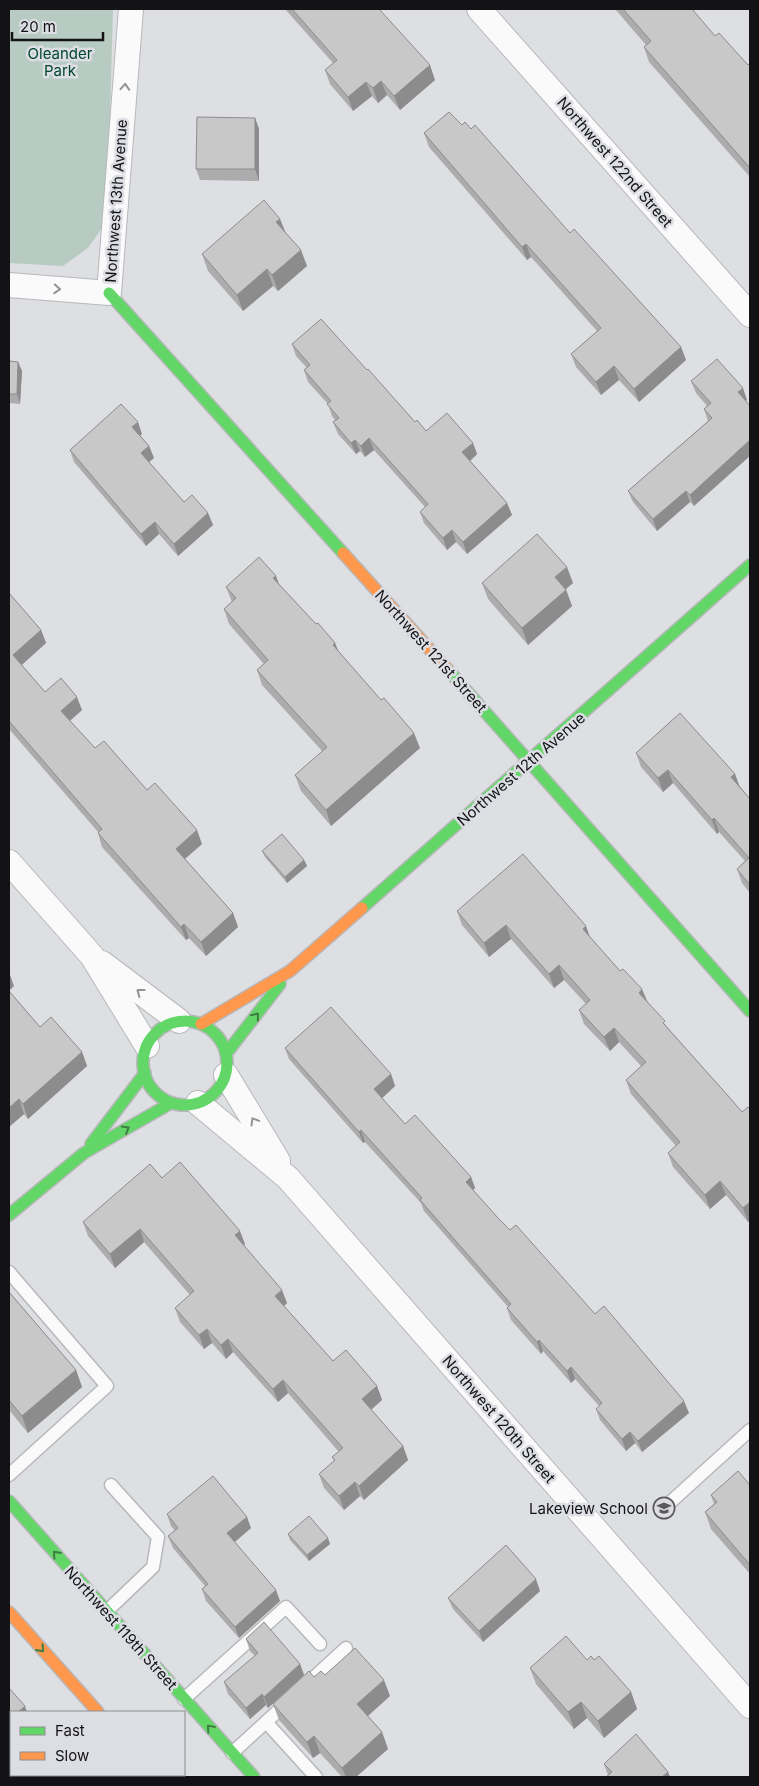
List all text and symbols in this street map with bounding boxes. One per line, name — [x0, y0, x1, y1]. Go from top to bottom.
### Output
scale bar — [12, 10, 104, 42]
text: 20 m — [20, 17, 56, 36]
park label: Oleander Park — [28, 44, 93, 80]
one-way arrow — [119, 83, 130, 91]
street label: Northwest 122nd Street — [553, 93, 677, 231]
street label: Northwest 13th Avenue — [101, 119, 131, 283]
one-way arrow — [54, 283, 62, 294]
street label: Northwest 121st Street — [371, 586, 491, 716]
street label: Northwest 12th Avenue — [453, 708, 589, 830]
one-way arrow — [137, 989, 146, 997]
one-way arrow — [250, 1012, 259, 1022]
one-way arrow — [250, 1118, 260, 1127]
one-way arrow — [121, 1125, 130, 1135]
street label: Northwest 120th Street — [438, 1351, 560, 1487]
school or university icon: Lakeview School — [652, 1496, 676, 1520]
place label: Lakeview School — [529, 1499, 648, 1518]
one-way arrow — [53, 1550, 62, 1559]
street label: Northwest 119th Street — [60, 1562, 182, 1694]
one-way arrow — [35, 1643, 44, 1652]
legend — [10, 1711, 185, 1776]
text: Fast — [55, 1721, 85, 1740]
one-way arrow — [207, 1724, 216, 1733]
text: Slow — [55, 1746, 89, 1765]

